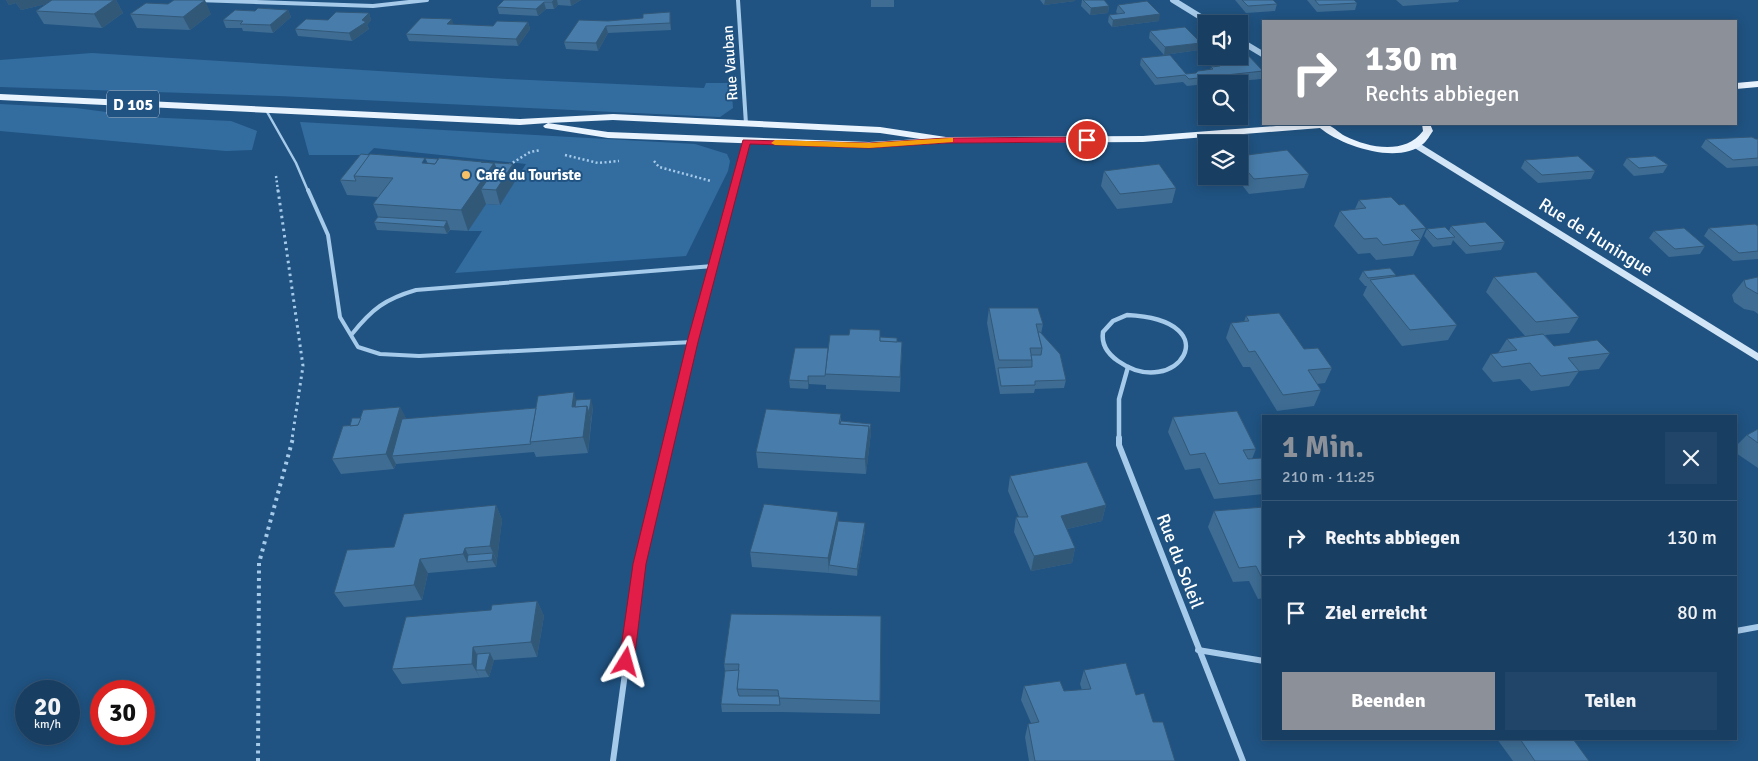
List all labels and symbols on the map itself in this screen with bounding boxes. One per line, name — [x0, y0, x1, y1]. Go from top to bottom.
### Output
street label: Rue Vauban — [718, 25, 742, 101]
road number: D 105 — [107, 90, 159, 118]
pin — [1066, 119, 1108, 161]
place label: Café du Touriste — [476, 166, 581, 184]
marker: Café du Touriste — [460, 169, 472, 181]
street label: Rue de Huningue — [1535, 193, 1657, 281]
street label: Rue du Soleil — [1152, 510, 1208, 612]
position arrow — [599, 635, 651, 687]
speed limit sign: 30 — [90, 680, 155, 745]

